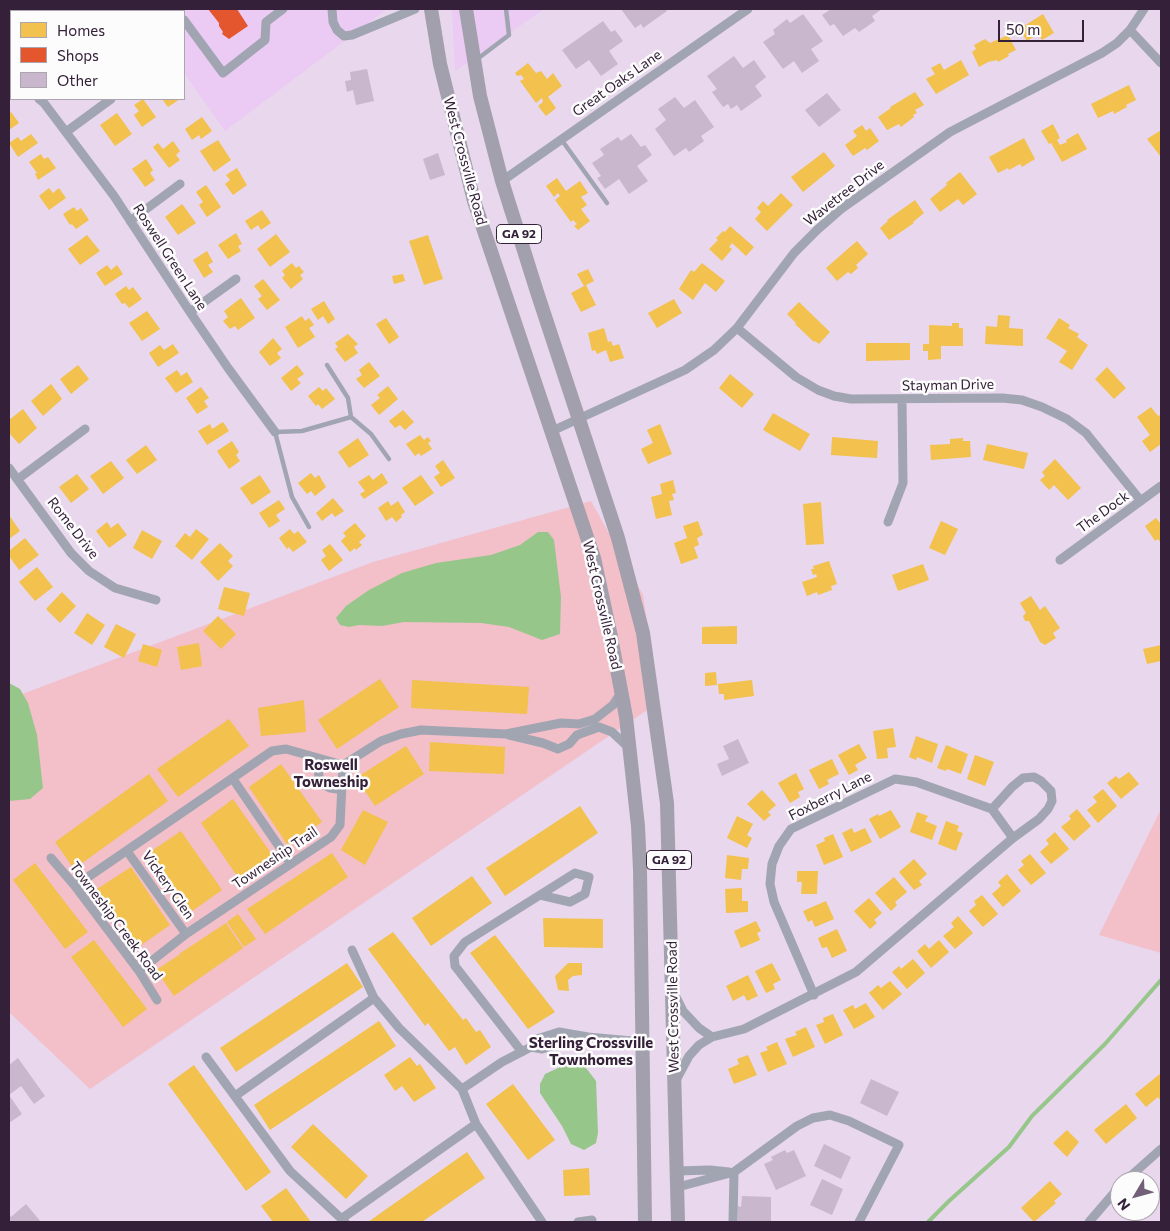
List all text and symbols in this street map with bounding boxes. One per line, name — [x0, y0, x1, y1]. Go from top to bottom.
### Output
legend — [10, 10, 185, 100]
scale bar — [1000, 10, 1086, 42]
text: 50 m — [1006, 20, 1040, 38]
text: Homes — [57, 21, 105, 39]
text: Shops — [57, 46, 99, 64]
street label: Great Oaks Lane — [569, 46, 665, 120]
text: Other — [57, 71, 98, 89]
street label: West Crossville Road — [440, 95, 490, 227]
street label: Wavetree Drive — [800, 156, 888, 230]
street label: Roswell Green Lane — [129, 201, 211, 313]
road number: GA 92 — [496, 224, 542, 243]
street label: Stayman Drive — [902, 376, 994, 394]
street label: The Dock — [1074, 487, 1132, 537]
street label: Rome Drive — [44, 494, 102, 562]
street label: West Crossville Road — [579, 539, 625, 671]
district label: Roswell Towneship — [294, 756, 368, 791]
street label: Foxberry Lane — [786, 768, 874, 824]
street label: Towneship Trail — [229, 823, 321, 893]
street label: Vickery Glen — [138, 848, 198, 922]
road number: GA 92 — [646, 850, 692, 870]
street label: Towneship Creek Road — [66, 858, 166, 984]
street label: West Crossville Road — [663, 941, 683, 1073]
district label: Sterling Crossville Townhomes — [529, 1034, 653, 1069]
north arrow — [1110, 1171, 1160, 1221]
text: N — [1113, 1195, 1133, 1214]

